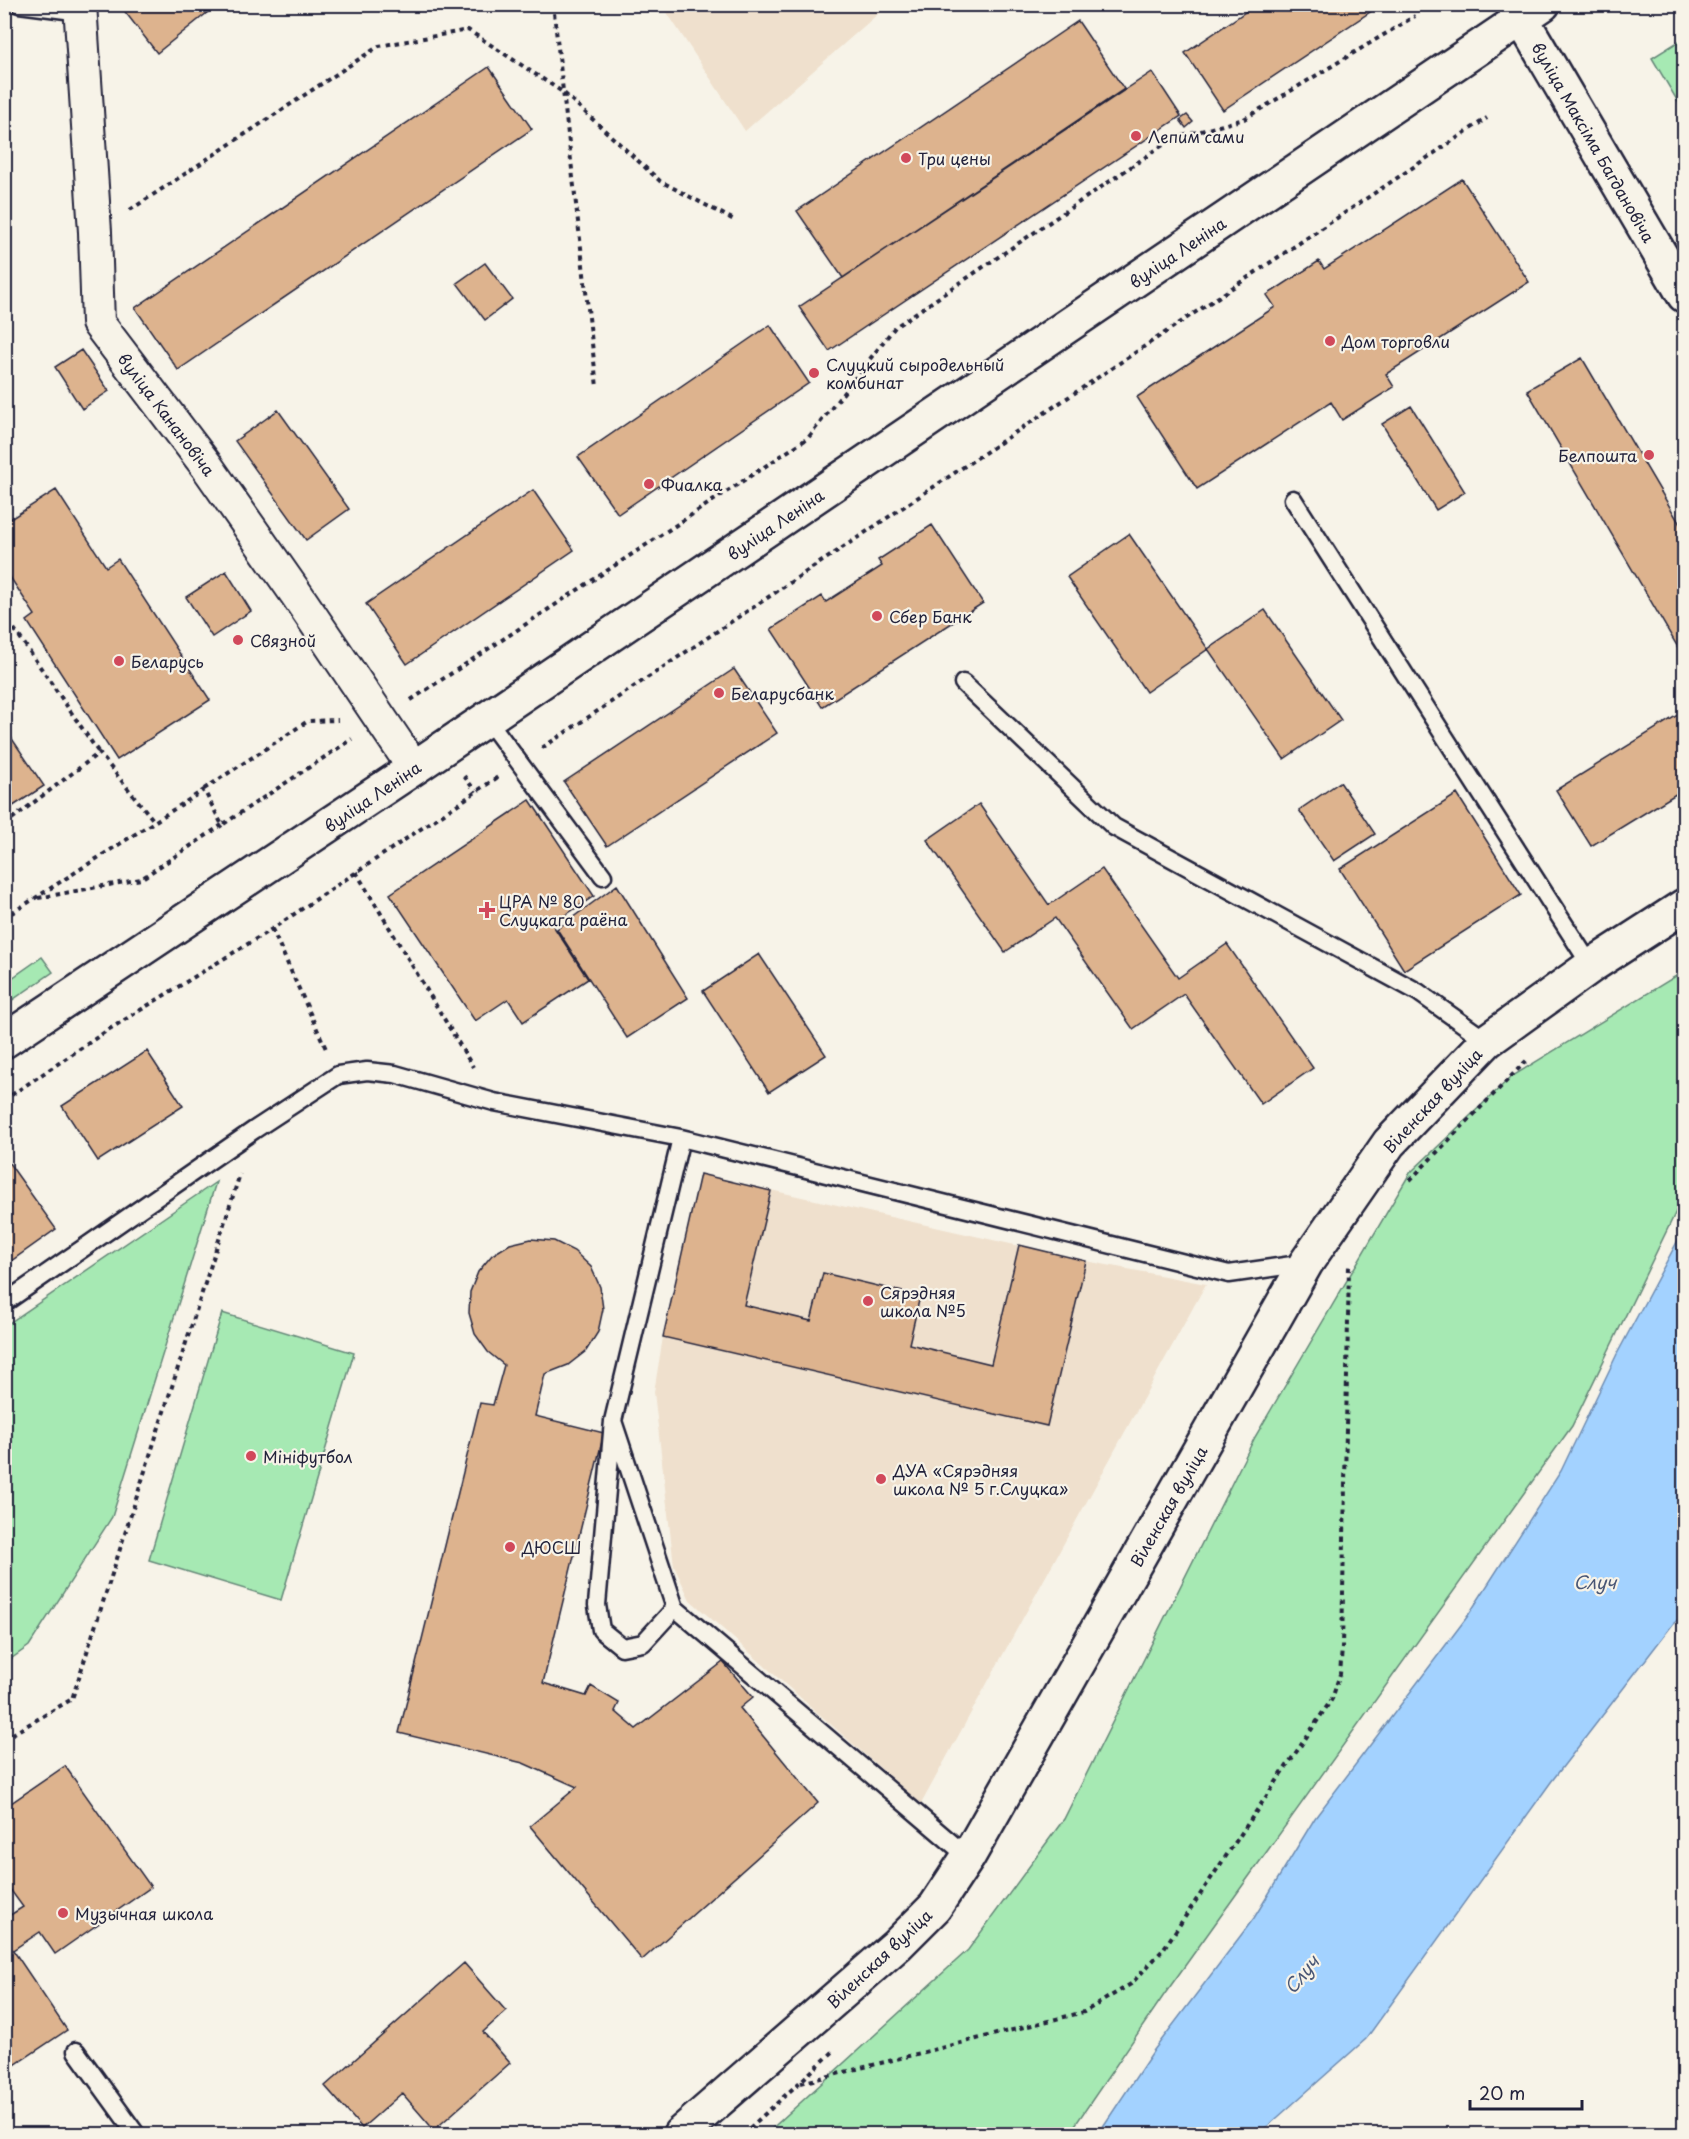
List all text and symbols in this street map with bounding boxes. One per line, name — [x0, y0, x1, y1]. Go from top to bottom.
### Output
street label: вуліца Максіма Багдановіча — [1527, 37, 1662, 247]
place label: Лепим сами — [1148, 124, 1245, 148]
marker: Лепим сами — [1129, 129, 1143, 143]
place label: Три цены — [918, 146, 991, 170]
marker: Три цены — [899, 151, 913, 165]
street label: вуліца Леніна — [1124, 211, 1230, 293]
place label: Дом торговли — [1341, 329, 1450, 353]
marker: Дом торговли — [1323, 334, 1337, 348]
street label: вуліца Канановіча — [113, 347, 221, 481]
place label: Слуцкий сыродельный комбинат — [826, 352, 1004, 394]
marker: Слуцкий сыродельный комбинат — [807, 366, 821, 380]
place label: Белпошта — [1558, 443, 1637, 467]
marker: Белпошта — [1642, 448, 1656, 462]
place label: Фиалка — [661, 472, 722, 496]
marker: Фиалка — [642, 477, 656, 491]
street label: вуліца Леніна — [722, 483, 828, 565]
place label: Сбер Банк — [889, 604, 972, 628]
marker: Сбер Банк — [870, 609, 884, 623]
place label: Связной — [250, 628, 316, 652]
marker: Связной — [231, 633, 245, 647]
place label: Беларусь — [131, 649, 204, 673]
marker: Беларусь — [112, 654, 126, 668]
place label: Беларусбанк — [731, 681, 835, 705]
marker: Беларусбанк — [712, 686, 726, 700]
street label: вуліца Леніна — [319, 755, 425, 837]
place label: ЦРА № 80 Слуцкага раёна — [499, 889, 627, 931]
marker: ЦРА № 80 Слуцкага раёна — [480, 903, 494, 917]
street label: Віленская вуліца — [1377, 1042, 1487, 1158]
place label: Сярэдняя школа №5 — [880, 1280, 966, 1322]
marker: Сярэдняя школа №5 — [861, 1294, 875, 1308]
street label: Віленская вуліца — [1124, 1441, 1213, 1571]
place label: Мініфутбол — [263, 1444, 352, 1468]
marker: Мініфутбол — [244, 1449, 258, 1463]
place label: ДУА «Сярэдняя школа № 5 г.Слуцка» — [892, 1458, 1068, 1500]
marker: ДУА «Сярэдняя школа № 5 г.Слуцка» — [874, 1472, 888, 1486]
place label: ДЮСШ — [521, 1535, 581, 1559]
marker: ДЮСШ — [503, 1540, 517, 1554]
water label: Случ — [1574, 1568, 1618, 1595]
place label: Музычная школа — [75, 1901, 213, 1925]
street label: Віленская вуліца — [821, 1903, 937, 2013]
marker: Музычная школа — [56, 1906, 70, 1920]
water label: Случ — [1277, 1947, 1326, 1999]
scale bar — [1470, 2073, 1582, 2111]
text: 20 m — [1479, 2079, 1525, 2106]

